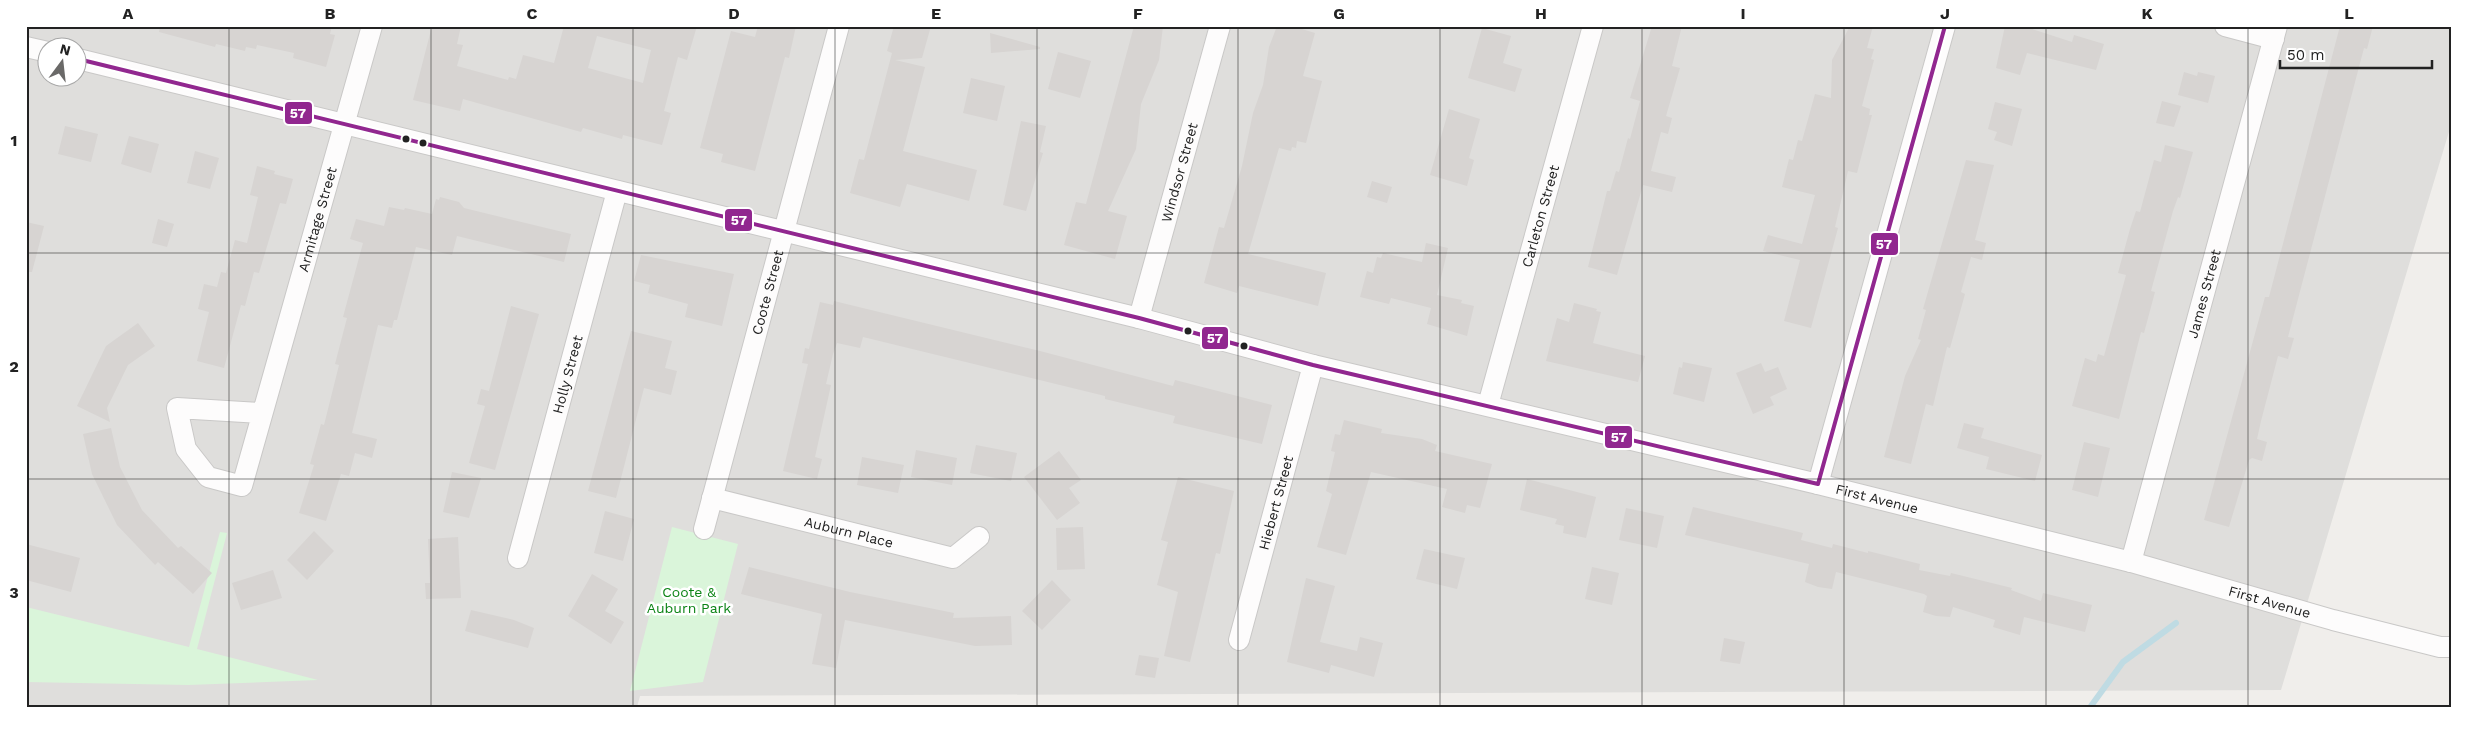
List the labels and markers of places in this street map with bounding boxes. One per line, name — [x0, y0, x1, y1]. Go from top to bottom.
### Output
unlabelled marker — [401, 134, 411, 144]
unlabelled marker — [418, 138, 428, 148]
unlabelled marker — [1183, 326, 1193, 336]
unlabelled marker — [1239, 341, 1249, 351]

